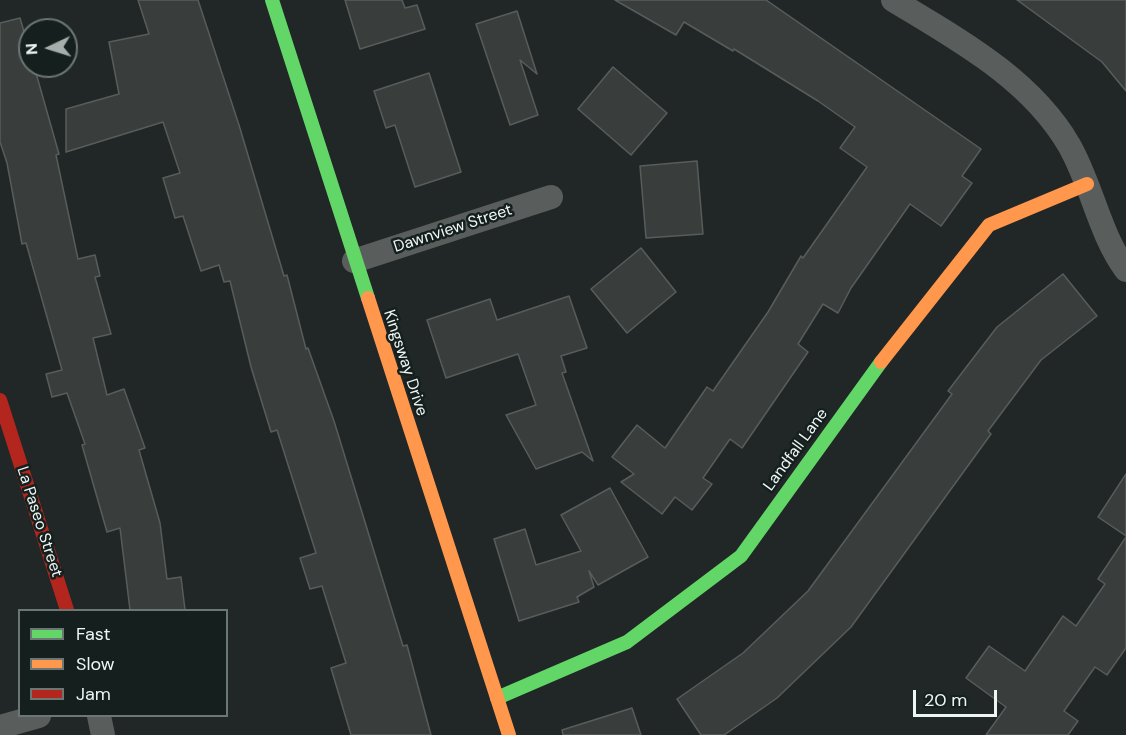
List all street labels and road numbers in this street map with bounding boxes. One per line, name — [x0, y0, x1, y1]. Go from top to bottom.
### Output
street label: Dawnview Street — [391, 201, 515, 257]
street label: Kingsway Drive — [379, 308, 431, 418]
street label: Landfall Lane — [760, 405, 832, 495]
street label: La Paseo Street — [12, 464, 66, 580]

